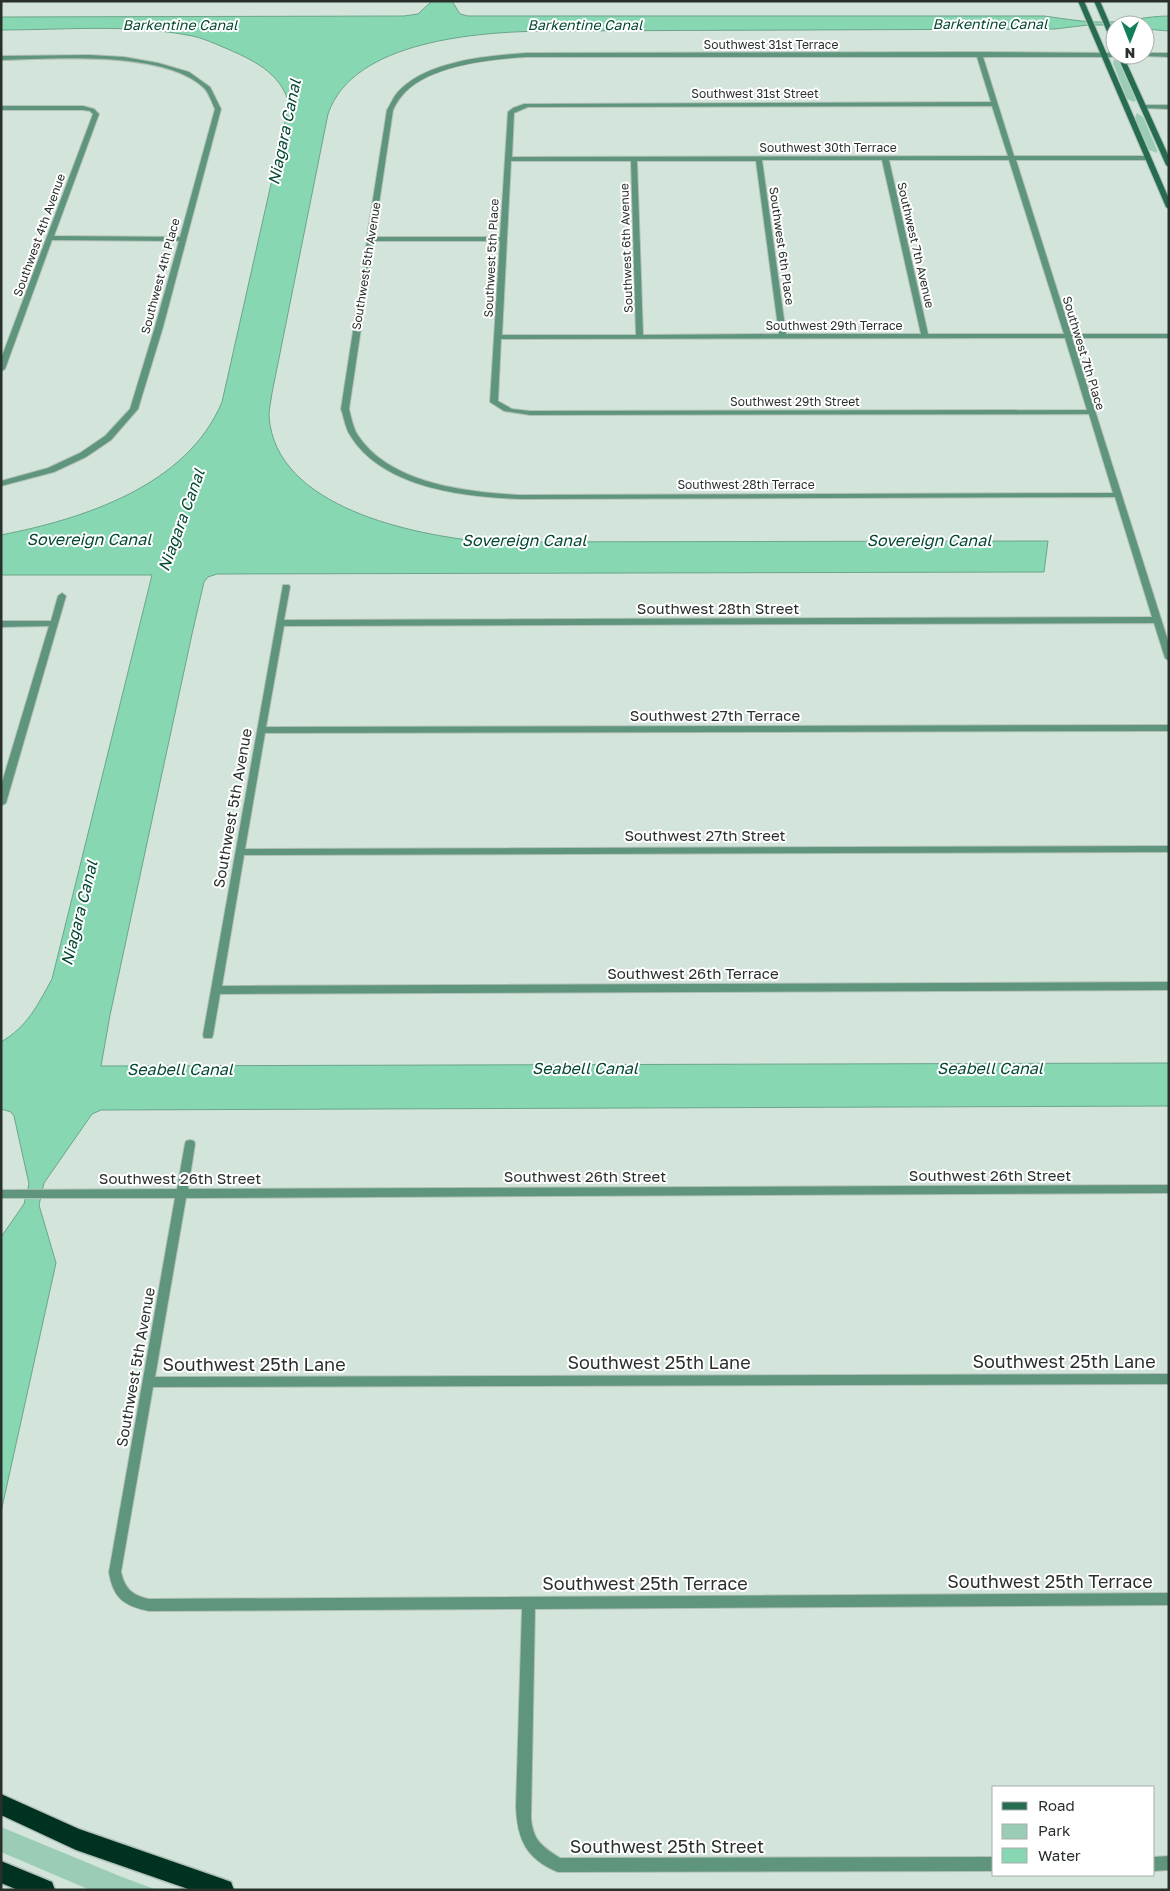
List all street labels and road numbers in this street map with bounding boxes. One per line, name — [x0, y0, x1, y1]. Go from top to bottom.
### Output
street label: Southwest 31st Terrace — [704, 37, 838, 52]
street label: Southwest 31st Street — [691, 86, 819, 101]
street label: Southwest 30th Terrace — [759, 140, 897, 155]
street label: Southwest 4th Avenue — [10, 171, 68, 299]
street label: Southwest 7th Avenue — [894, 181, 938, 309]
street label: Southwest 6th Avenue — [616, 183, 636, 313]
street label: Southwest 6th Place — [766, 186, 798, 306]
street label: Southwest 5th Place — [480, 198, 502, 318]
street label: Southwest 5th Avenue — [348, 201, 384, 331]
street label: Southwest 4th Place — [137, 216, 183, 336]
street label: Southwest 7th Place — [1060, 294, 1108, 412]
street label: Southwest 29th Terrace — [765, 318, 903, 333]
street label: Southwest 29th Street — [730, 394, 860, 409]
street label: Southwest 28th Terrace — [677, 477, 815, 492]
street label: Southwest 28th Street — [637, 599, 799, 617]
street label: Southwest 27th Terrace — [630, 706, 800, 724]
street label: Southwest 5th Avenue — [209, 726, 255, 889]
street label: Southwest 27th Street — [624, 826, 786, 844]
street label: Southwest 26th Terrace — [607, 964, 779, 982]
street label: Southwest 26th Street — [909, 1166, 1071, 1184]
street label: Southwest 26th Street — [504, 1167, 666, 1185]
street label: Southwest 26th Street — [99, 1169, 261, 1187]
street label: Southwest 5th Avenue — [112, 1285, 158, 1448]
street label: Southwest 25th Lane — [972, 1350, 1156, 1372]
street label: Southwest 25th Lane — [567, 1351, 751, 1373]
street label: Southwest 25th Lane — [162, 1353, 346, 1375]
street label: Southwest 25th Terrace — [947, 1570, 1153, 1592]
street label: Southwest 25th Terrace — [542, 1572, 748, 1594]
street label: Southwest 25th Street — [570, 1835, 764, 1857]

